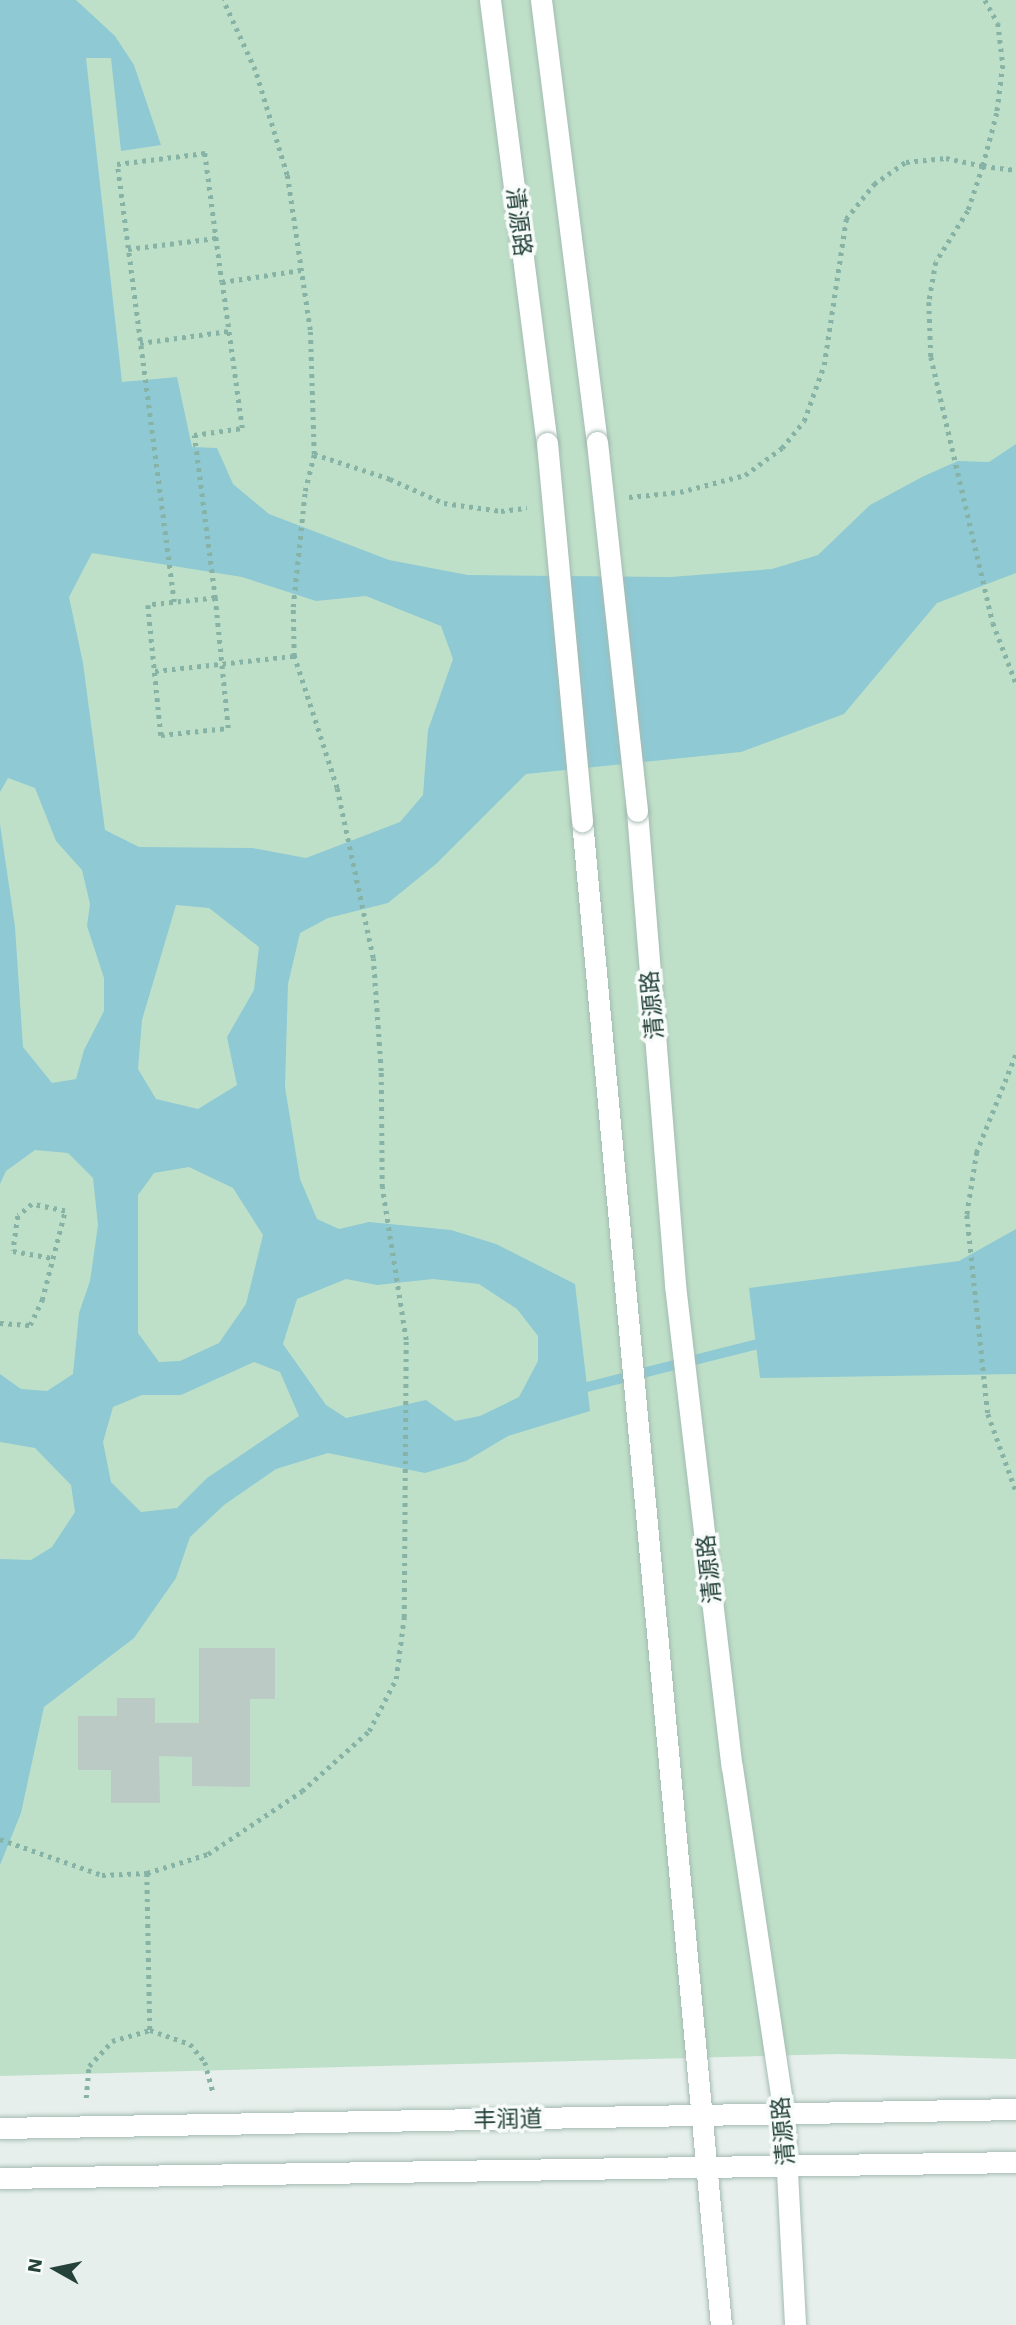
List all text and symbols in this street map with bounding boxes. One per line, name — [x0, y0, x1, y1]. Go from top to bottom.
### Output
street label: 清源路 — [500, 186, 536, 258]
street label: 清源路 — [636, 969, 670, 1041]
street label: 清源路 — [693, 1533, 727, 1605]
street label: 清源路 — [767, 2095, 801, 2167]
street label: 丰润道 — [473, 2106, 543, 2134]
north arrow — [21, 2234, 91, 2304]
text: N — [22, 2257, 47, 2274]

